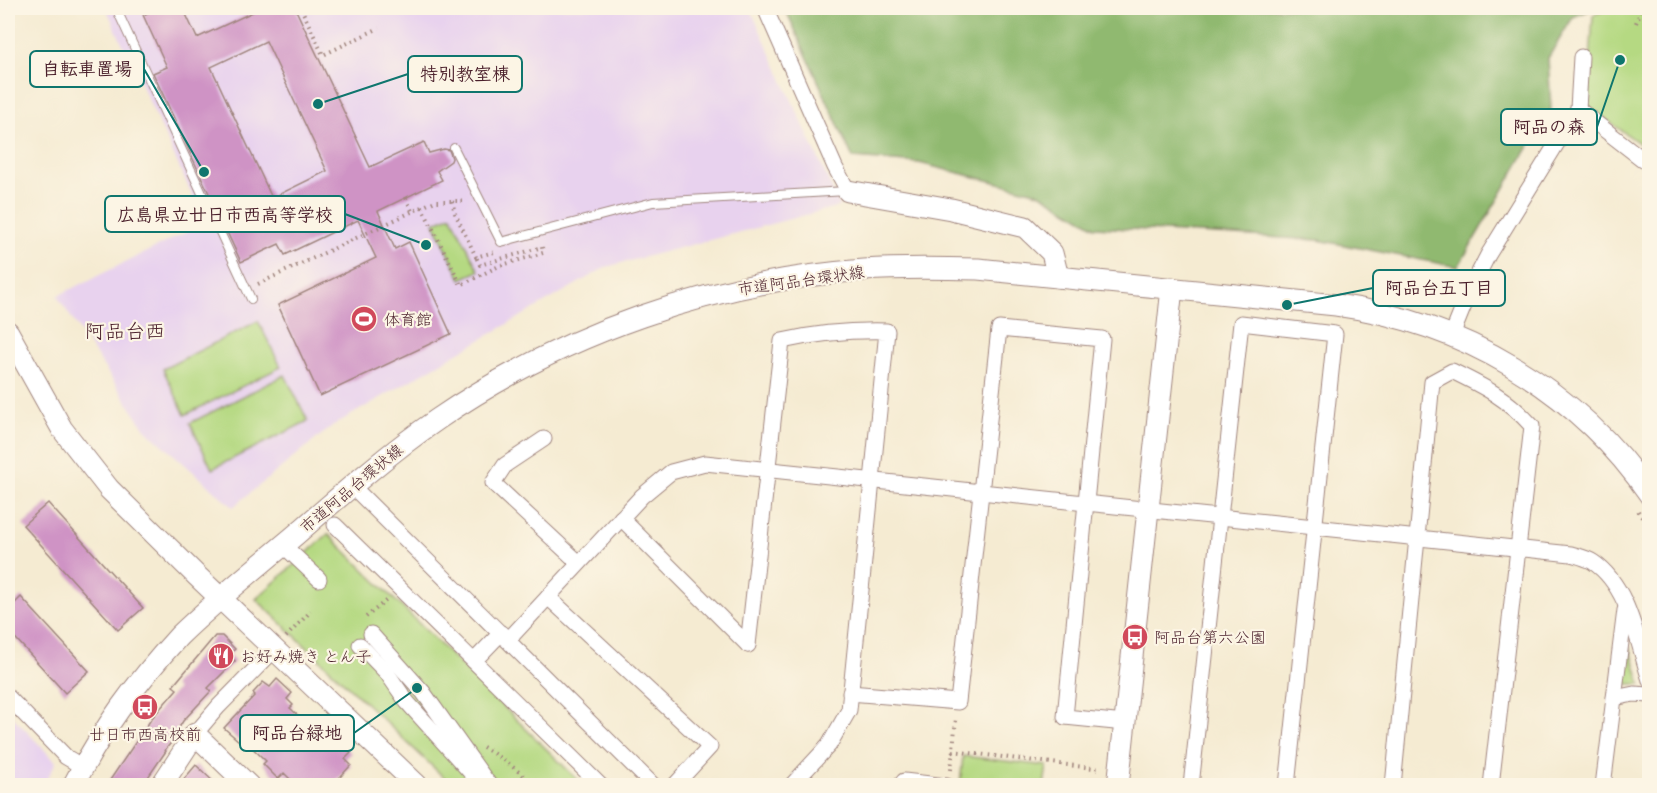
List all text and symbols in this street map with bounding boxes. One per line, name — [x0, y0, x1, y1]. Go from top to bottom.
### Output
callout: 自転車置場 — [30, 51, 144, 87]
callout: 特別教室棟 — [408, 56, 522, 92]
text: 自転車置場 — [42, 58, 132, 81]
text: 特別教室棟 — [420, 63, 510, 86]
callout: 阿品の森 — [1501, 109, 1597, 145]
text: 阿品の森 — [1513, 116, 1585, 139]
callout: 広島県立廿日市西高等学校 — [105, 196, 345, 232]
text: 広島県立廿日市西高等学校 — [117, 204, 333, 227]
street label: 市道阿品台環状線 — [736, 262, 866, 300]
callout: 阿品台五丁目 — [1373, 270, 1505, 306]
text: 阿品台五丁目 — [1385, 277, 1493, 300]
sports icon: 体育館 — [349, 304, 379, 334]
place label: 体育館 — [384, 310, 432, 330]
district label: 阿品台西 — [85, 319, 165, 344]
street label: 市道阿品台環状線 — [296, 440, 407, 538]
bus stop icon: 阿品台第六公園 — [1120, 622, 1150, 652]
place label: 阿品台第六公園 — [1154, 628, 1266, 648]
restaurant icon: お好み焼き とん子 — [206, 641, 236, 671]
place label: お好み焼き とん子 — [240, 647, 371, 667]
bus stop icon: 廿日市西高校前 — [130, 692, 160, 722]
callout: 阿品台緑地 — [240, 715, 354, 751]
text: 阿品台緑地 — [252, 722, 342, 745]
place label: 廿日市西高校前 — [89, 725, 201, 745]

